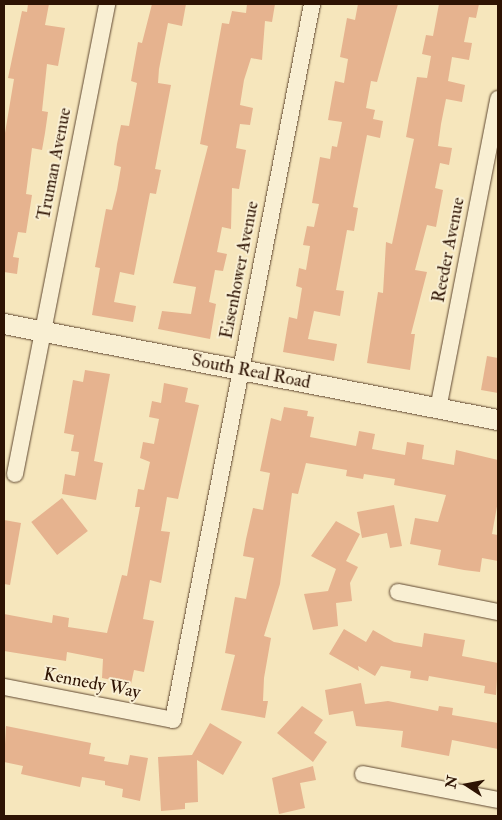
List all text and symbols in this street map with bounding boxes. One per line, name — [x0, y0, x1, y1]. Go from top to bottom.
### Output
street label: Truman Avenue — [34, 106, 76, 222]
street label: Reeder Avenue — [428, 196, 470, 304]
street label: Eisenhower Avenue — [216, 199, 264, 341]
street label: South Real Road — [190, 350, 312, 394]
street label: Kennedy Way — [42, 664, 142, 704]
north arrow — [442, 760, 492, 810]
text: N — [442, 774, 461, 790]

